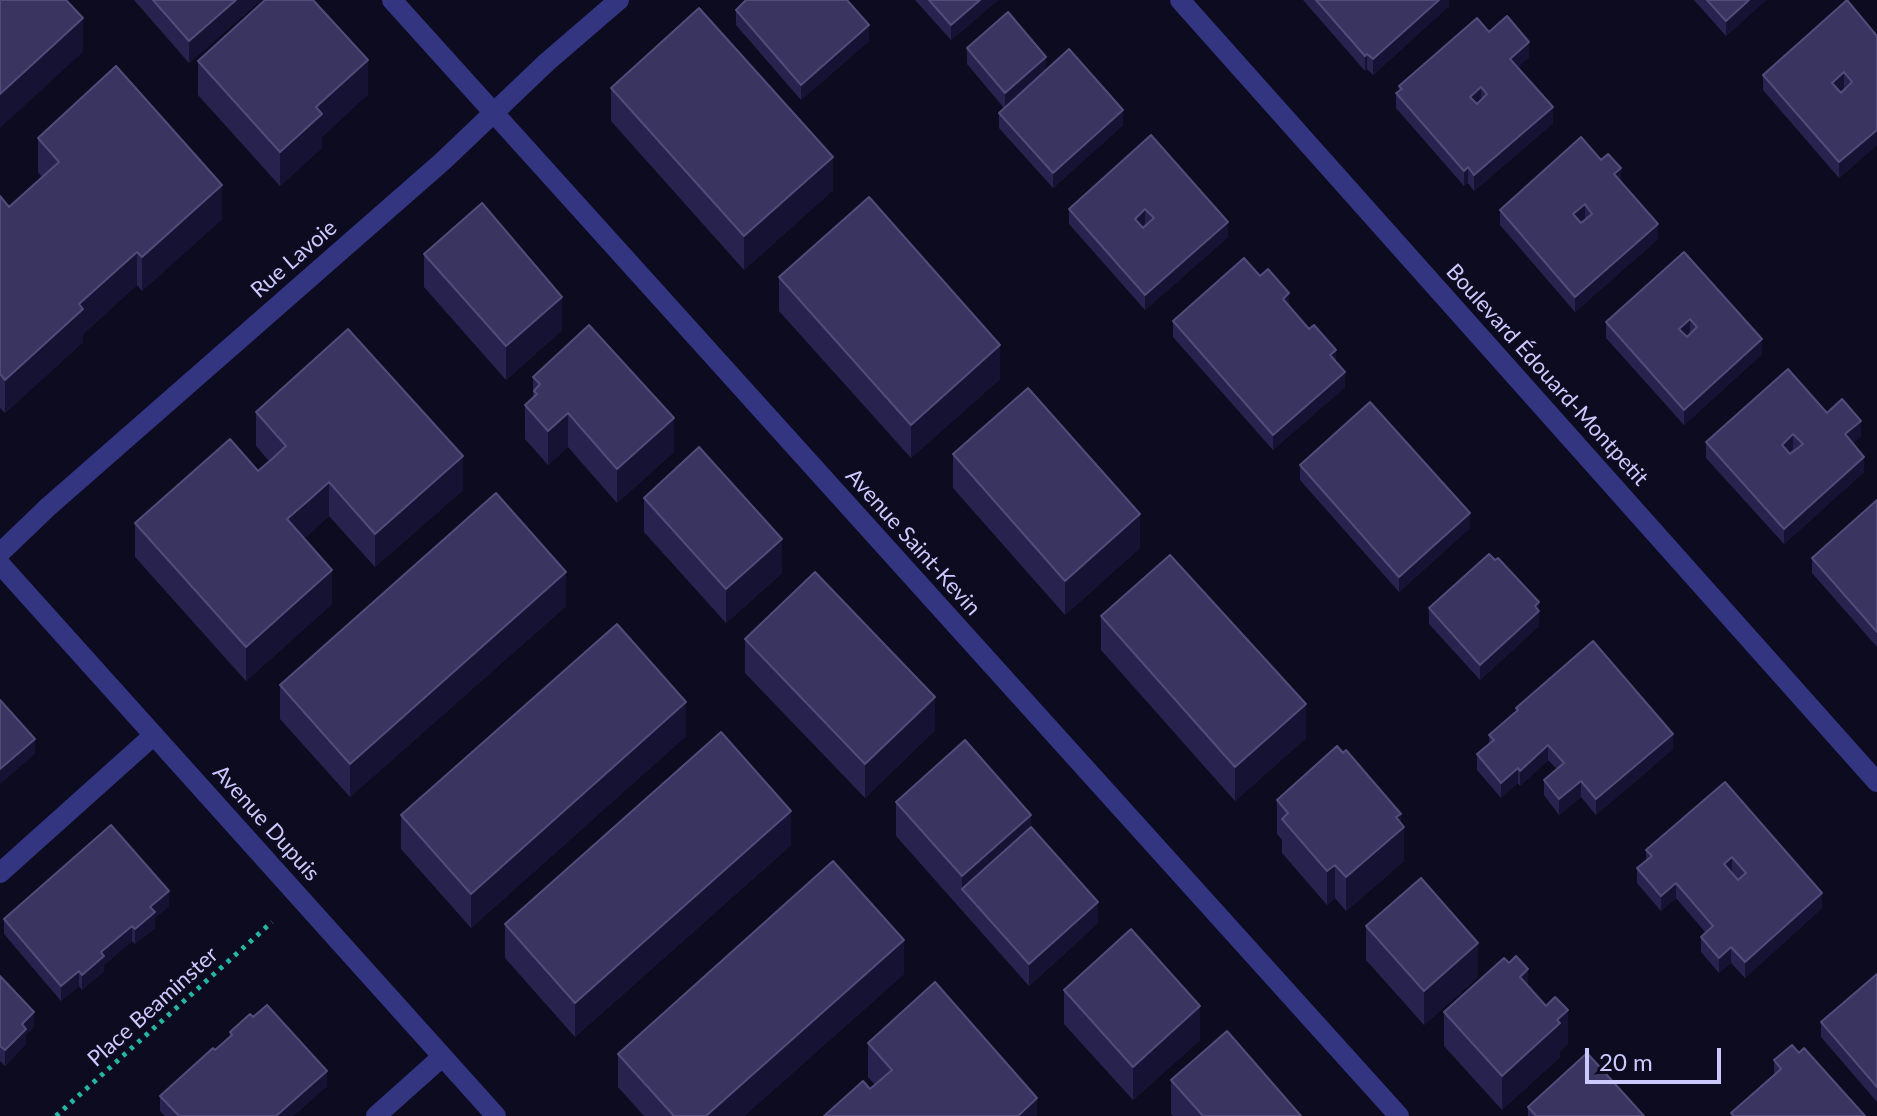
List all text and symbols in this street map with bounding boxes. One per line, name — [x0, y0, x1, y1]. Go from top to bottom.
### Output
street label: Rue Lavoie — [246, 215, 342, 303]
street label: Boulevard Édouard-Montpetit — [1440, 259, 1654, 491]
street label: Avenue Saint-Kevin — [840, 463, 986, 621]
street label: Avenue Dupuis — [207, 760, 325, 886]
street label: Place Beaminster — [82, 942, 224, 1072]
scale bar — [1589, 1032, 1725, 1082]
text: 20 m — [1599, 1047, 1653, 1076]

